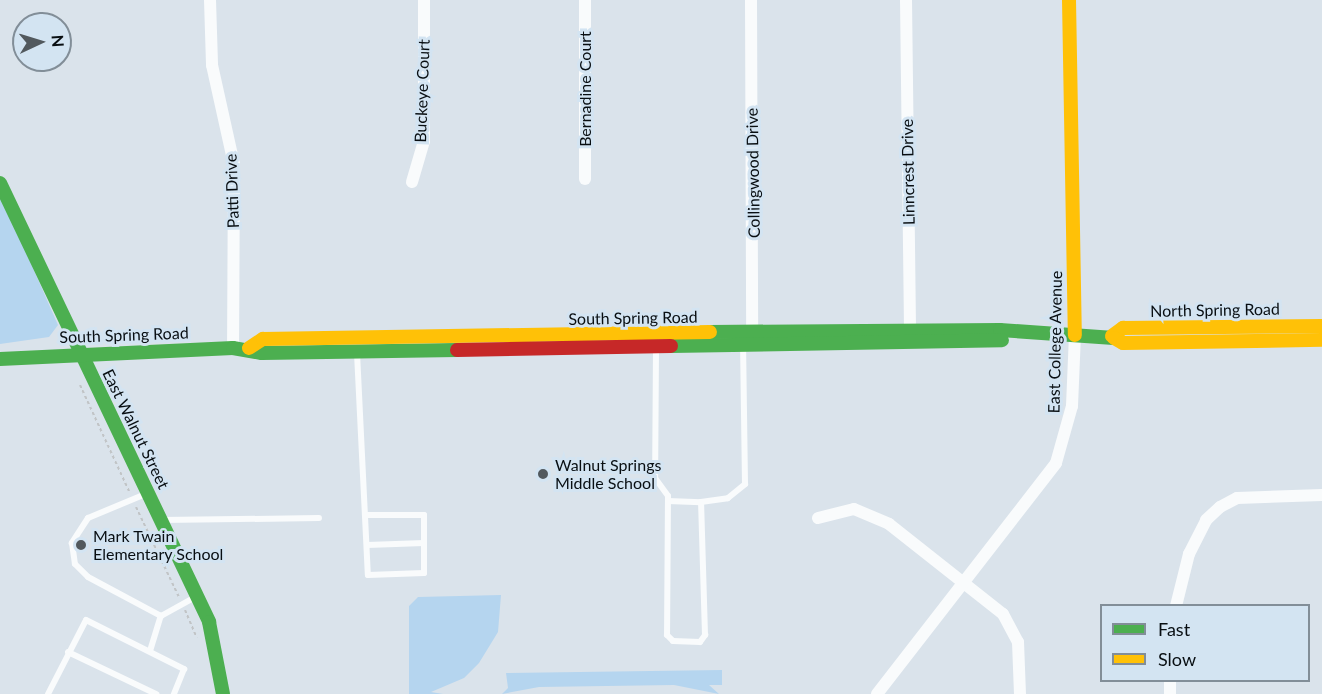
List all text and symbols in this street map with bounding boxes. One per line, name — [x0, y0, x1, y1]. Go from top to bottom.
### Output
north arrow — [12, 12, 72, 72]
street label: Bernadine Court — [575, 31, 595, 147]
text: N — [49, 34, 68, 48]
street label: Buckeye Court — [411, 39, 433, 143]
street label: Collingwood Drive — [742, 108, 764, 238]
street label: Linncrest Drive — [897, 119, 919, 225]
street label: Patti Drive — [221, 154, 243, 228]
street label: East College Avenue — [1044, 270, 1066, 414]
street label: North Spring Road — [1150, 299, 1280, 321]
street label: South Spring Road — [568, 307, 698, 329]
street label: South Spring Road — [59, 323, 189, 347]
street label: East Walnut Street — [99, 366, 173, 492]
place label: Walnut Springs Middle School — [555, 455, 661, 493]
marker: Walnut Springs Middle School — [536, 467, 550, 481]
place label: Mark Twain Elementary School — [93, 526, 224, 564]
marker: Mark Twain Elementary School — [74, 538, 88, 552]
legend — [1100, 604, 1310, 682]
text: Fast — [1158, 618, 1190, 640]
text: Slow — [1158, 648, 1196, 670]

